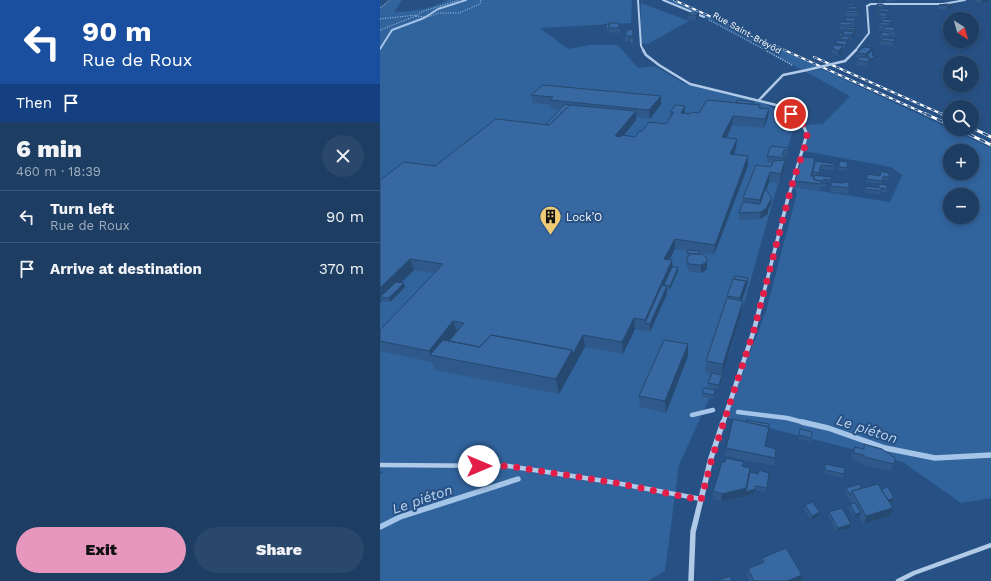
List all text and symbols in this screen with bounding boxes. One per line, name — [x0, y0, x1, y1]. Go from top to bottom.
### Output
street label: Rue Saint-Brèyôd — [711, 10, 783, 56]
north arrow — [943, 12, 979, 48]
map controls — [943, 12, 979, 224]
text: 90 m — [82, 15, 152, 48]
icon: left — [16, 16, 68, 68]
text: Rue de Roux — [82, 49, 192, 70]
button: sound — [943, 56, 979, 92]
icon: arrive — [60, 92, 82, 114]
text: Then — [16, 94, 52, 112]
pin — [774, 97, 808, 131]
button: search — [943, 100, 979, 136]
icon: arrive — [780, 103, 802, 125]
text: 6 min — [16, 135, 82, 163]
button: close — [322, 135, 364, 177]
button: + — [943, 144, 979, 180]
text: 460 m · 18:39 — [16, 164, 101, 179]
button: − — [943, 188, 979, 224]
text: Turn left — [50, 200, 114, 218]
building icon: Lock’O — [537, 204, 563, 237]
icon: left — [16, 206, 38, 228]
text: 90 m — [326, 208, 364, 226]
place label: Lock’O — [566, 211, 602, 224]
text: Rue de Roux — [50, 218, 130, 233]
icon: arrive — [16, 258, 38, 280]
text: Arrive at destination — [50, 260, 202, 278]
text: 370 m — [319, 260, 364, 278]
water label: Le piéton — [835, 412, 899, 446]
position arrow — [458, 445, 500, 487]
water label: Le piéton — [390, 481, 454, 517]
button: Exit — [16, 527, 186, 573]
button: Share — [194, 527, 364, 573]

